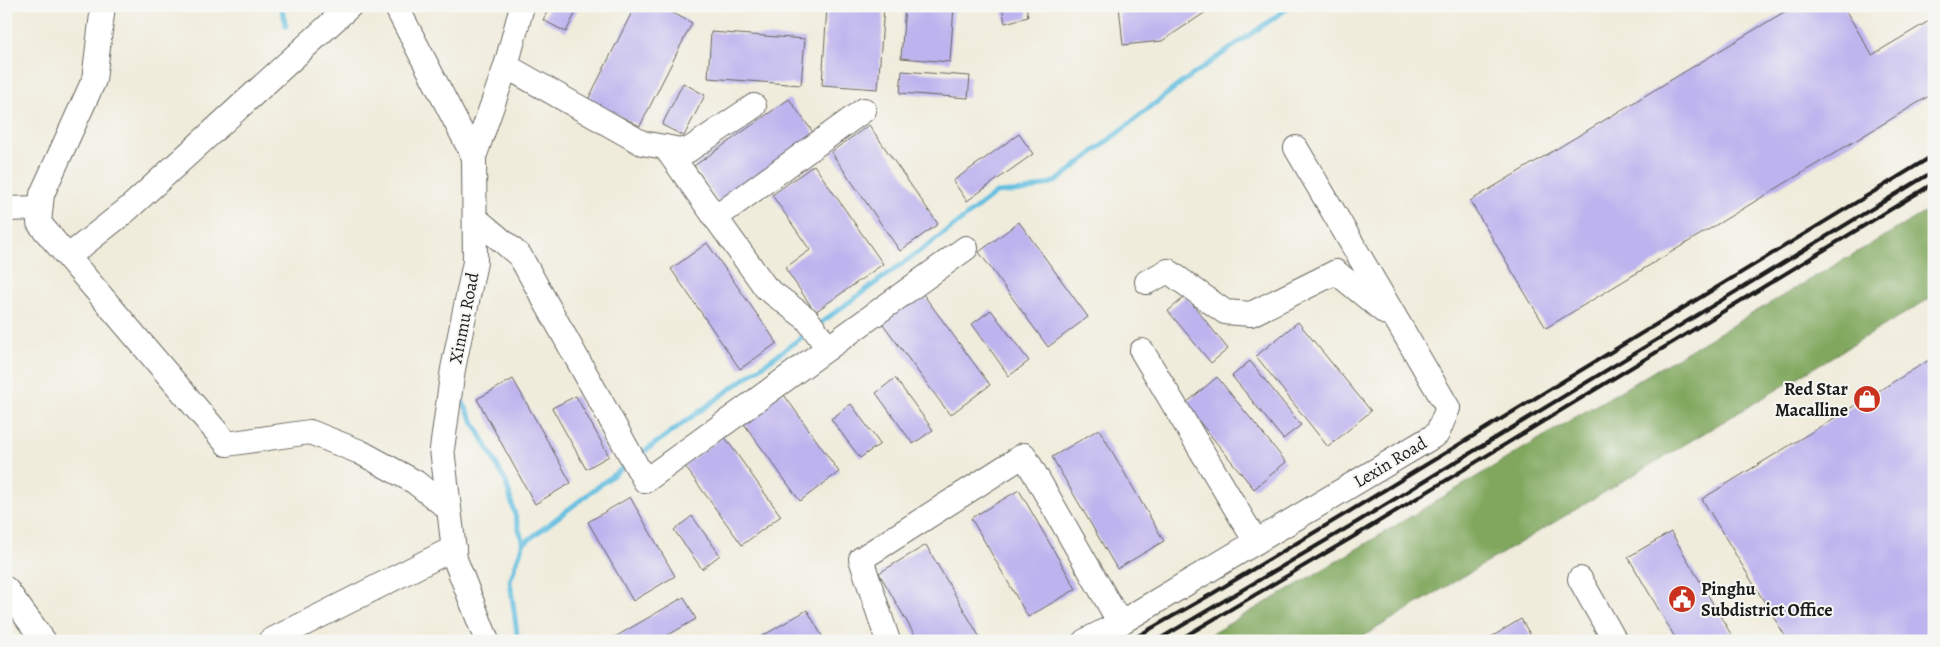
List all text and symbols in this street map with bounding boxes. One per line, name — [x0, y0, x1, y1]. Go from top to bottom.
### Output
street label: Xinmu Road — [443, 270, 485, 366]
place label: Red Star Macalline — [1775, 377, 1849, 422]
shop icon: Red Star Macalline — [1852, 384, 1882, 414]
street label: Lexin Road — [1349, 431, 1431, 493]
place label: Pinghu Subdistrict Office — [1701, 577, 1833, 622]
public building icon: Pinghu Subdistrict Office — [1667, 584, 1697, 614]

